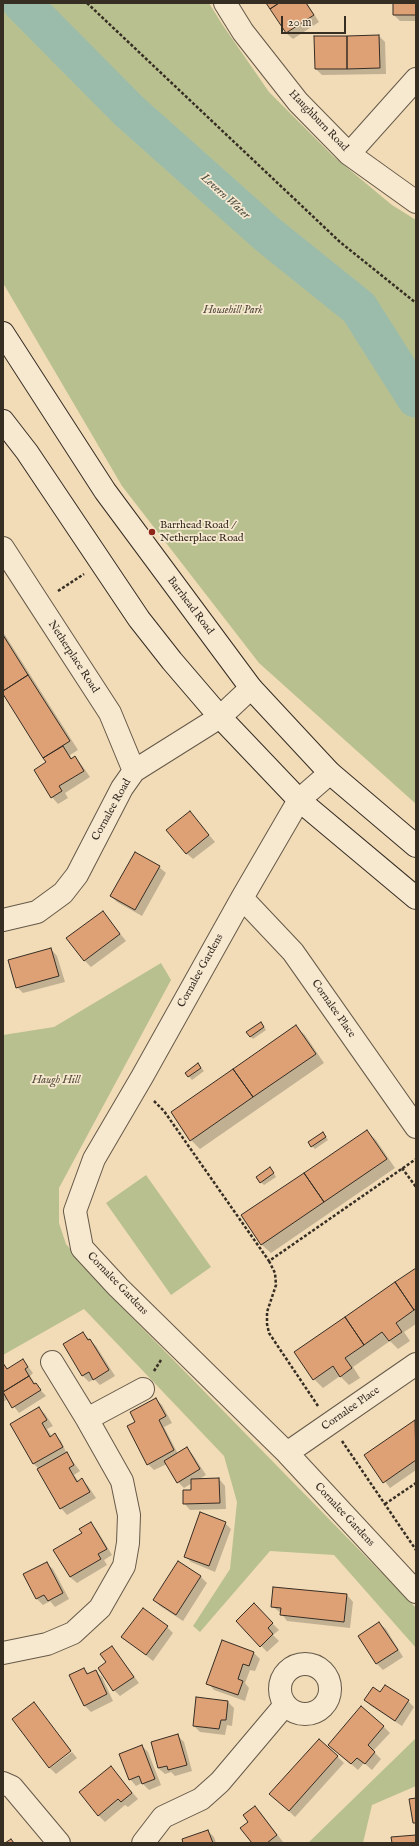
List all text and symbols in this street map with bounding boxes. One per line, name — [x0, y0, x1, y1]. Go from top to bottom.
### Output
scale bar — [283, 8, 348, 34]
text: 20 m — [288, 15, 311, 30]
street label: Haughburn Road — [285, 87, 351, 155]
water label: Levern Water — [197, 171, 253, 223]
park label: Househill Park — [203, 304, 263, 318]
place label: Barrhead Road / Netherplace Road — [160, 519, 244, 545]
marker: Barrhead Road / Netherplace Road — [147, 527, 157, 537]
street label: Barrhead Road — [164, 575, 216, 637]
street label: Netherplace Road — [45, 618, 101, 696]
street label: Cornalee Road — [90, 777, 134, 843]
street label: Cornalee Gardens — [175, 932, 227, 1010]
street label: Cornalee Place — [308, 977, 358, 1041]
park label: Haugh Hill — [32, 1074, 80, 1088]
street label: Cornalee Gardens — [84, 1250, 150, 1318]
street label: Cornalee Place — [319, 1384, 383, 1434]
street label: Cornalee Gardens — [311, 1480, 377, 1550]

